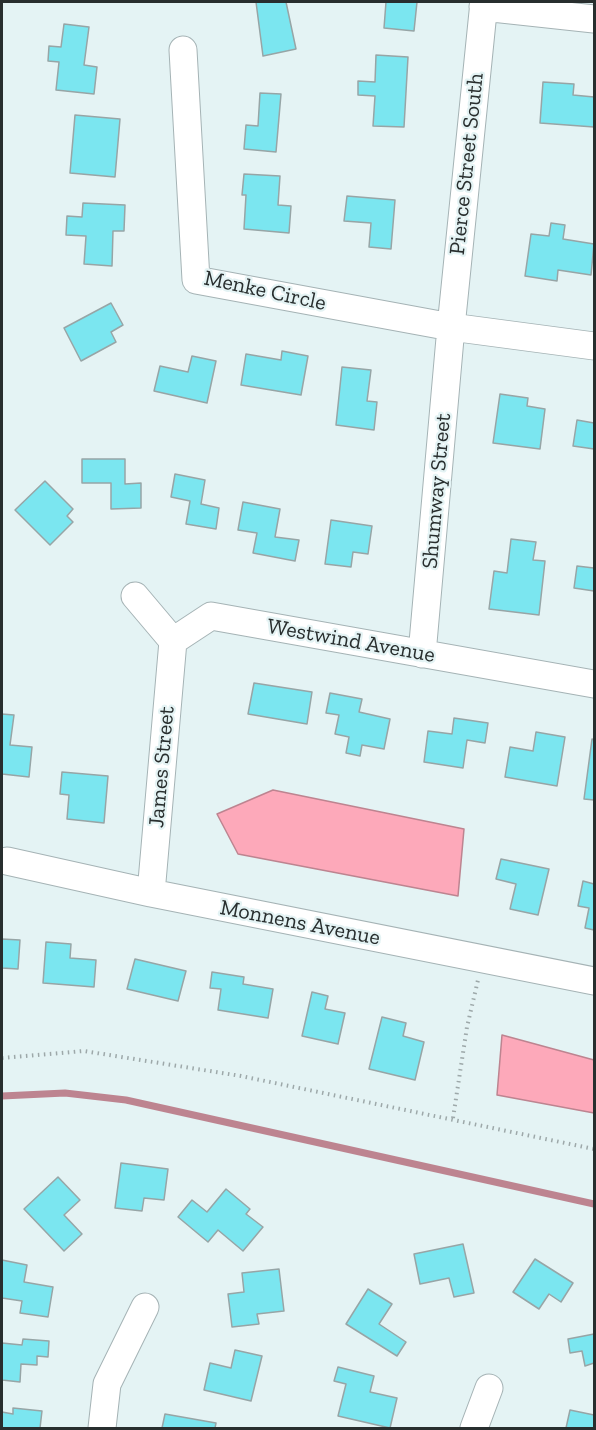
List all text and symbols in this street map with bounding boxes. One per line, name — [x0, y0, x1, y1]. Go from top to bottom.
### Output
street label: Pierce Street South — [444, 72, 490, 256]
street label: Menke Circle — [202, 265, 328, 317]
street label: Shumway Street — [417, 412, 457, 570]
street label: Westwind Avenue — [265, 613, 437, 669]
street label: James Street — [144, 705, 180, 829]
street label: Monnens Avenue — [218, 895, 382, 951]

